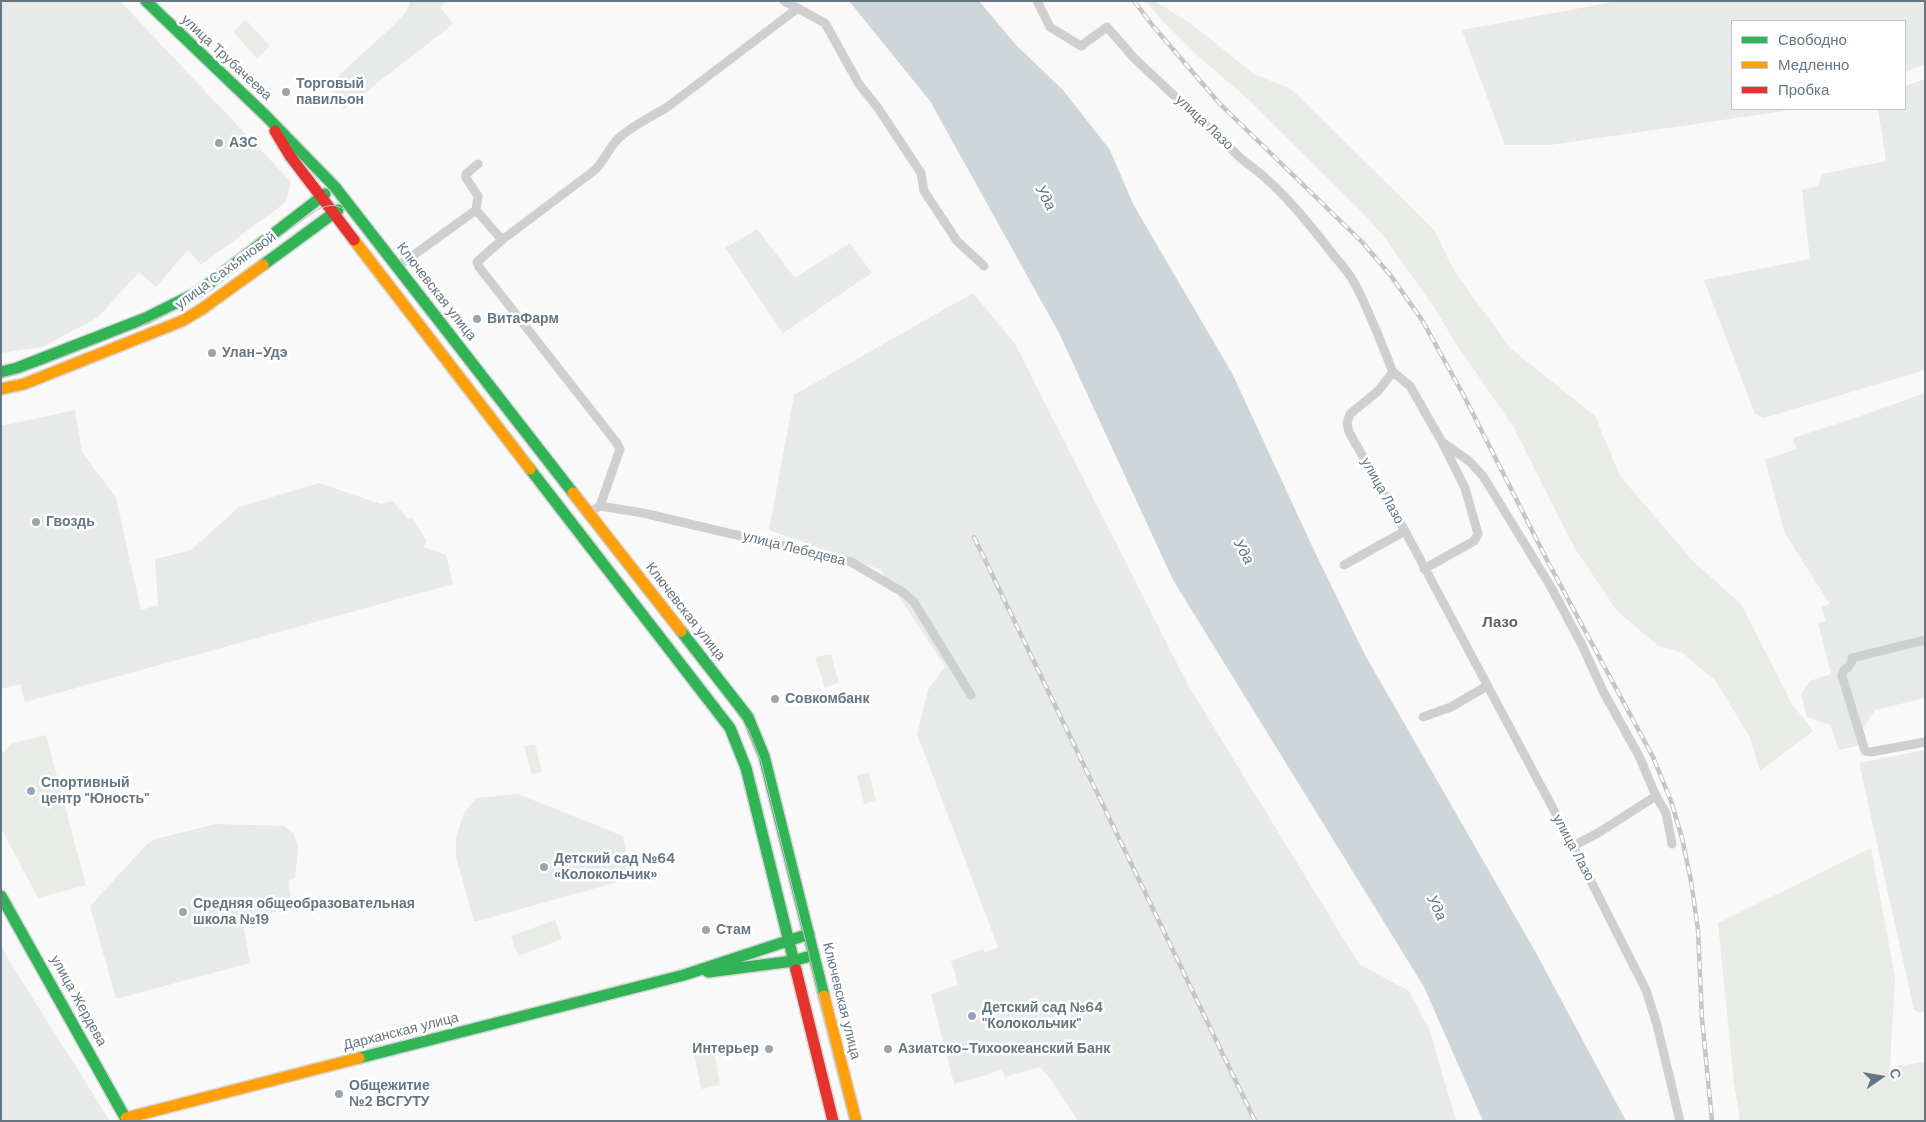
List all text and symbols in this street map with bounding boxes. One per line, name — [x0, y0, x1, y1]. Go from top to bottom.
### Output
street label: улица Трубачеева — [177, 12, 275, 104]
legend — [1731, 20, 1906, 110]
text: Свободно — [1778, 30, 1847, 50]
text: Медленно — [1778, 55, 1849, 75]
place label: Торговый павильон — [296, 76, 364, 108]
text: Пробка — [1778, 80, 1829, 100]
marker: Торговый павильон — [280, 86, 292, 98]
street label: улица Лазо — [1172, 92, 1236, 154]
place label: АЗС — [229, 135, 258, 151]
marker: АЗС — [213, 137, 225, 149]
water label: Уда — [1031, 182, 1059, 214]
street label: улица Сахьяновой — [172, 229, 280, 313]
street label: Ключевская улица — [392, 240, 480, 344]
place label: ВитаФарм — [487, 311, 559, 327]
marker: ВитаФарм — [471, 313, 483, 325]
place label: Улан-Удэ — [222, 345, 287, 361]
marker: Улан-Удэ — [206, 347, 218, 359]
street label: улица Лазо — [1357, 455, 1407, 527]
place label: Гвоздь — [46, 514, 95, 530]
marker: Гвоздь — [30, 516, 42, 528]
street label: улица Лебедева — [741, 528, 847, 570]
water label: Уда — [1229, 536, 1257, 568]
street label: Ключевская улица — [641, 560, 729, 664]
district label: Лазо — [1482, 614, 1518, 632]
place label: Совкомбанк — [785, 691, 870, 707]
marker: Совкомбанк — [769, 693, 781, 705]
place label: Спортивный центр "Юность" — [41, 775, 149, 808]
marker: Спортивный центр "Юность" — [25, 785, 37, 797]
street label: улица Лазо — [1548, 812, 1598, 884]
place label: Детский сад №64 «Колокольчик» — [554, 851, 675, 884]
marker: Детский сад №64 «Колокольчик» — [538, 861, 550, 873]
water label: Уда — [1422, 892, 1450, 924]
place label: Средняя общеобразовательная школа №19 — [193, 896, 415, 929]
marker: Средняя общеобразовательная школа №19 — [177, 906, 189, 918]
place label: Стам — [716, 922, 751, 938]
marker: Стам — [700, 924, 712, 936]
street label: Ключевская улица — [818, 941, 864, 1061]
street label: улица Жердева — [46, 953, 110, 1049]
place label: Детский сад №64 "Колокольчик" — [982, 1000, 1103, 1032]
street label: Дарханская улица — [342, 1010, 460, 1054]
marker: Детский сад №64 "Колокольчик" — [966, 1010, 978, 1022]
place label: Интерьер — [692, 1041, 759, 1057]
place label: Азиатско-Тихоокеанский Банк — [898, 1041, 1110, 1057]
marker: Интерьер — [763, 1043, 775, 1055]
marker: Азиатско-Тихоокеанский Банк — [882, 1043, 894, 1055]
north arrow — [1856, 1052, 1906, 1102]
text: С — [1886, 1067, 1906, 1081]
place label: Общежитие №2 ВСГУТУ — [349, 1078, 430, 1110]
marker: Общежитие №2 ВСГУТУ — [333, 1088, 345, 1100]

